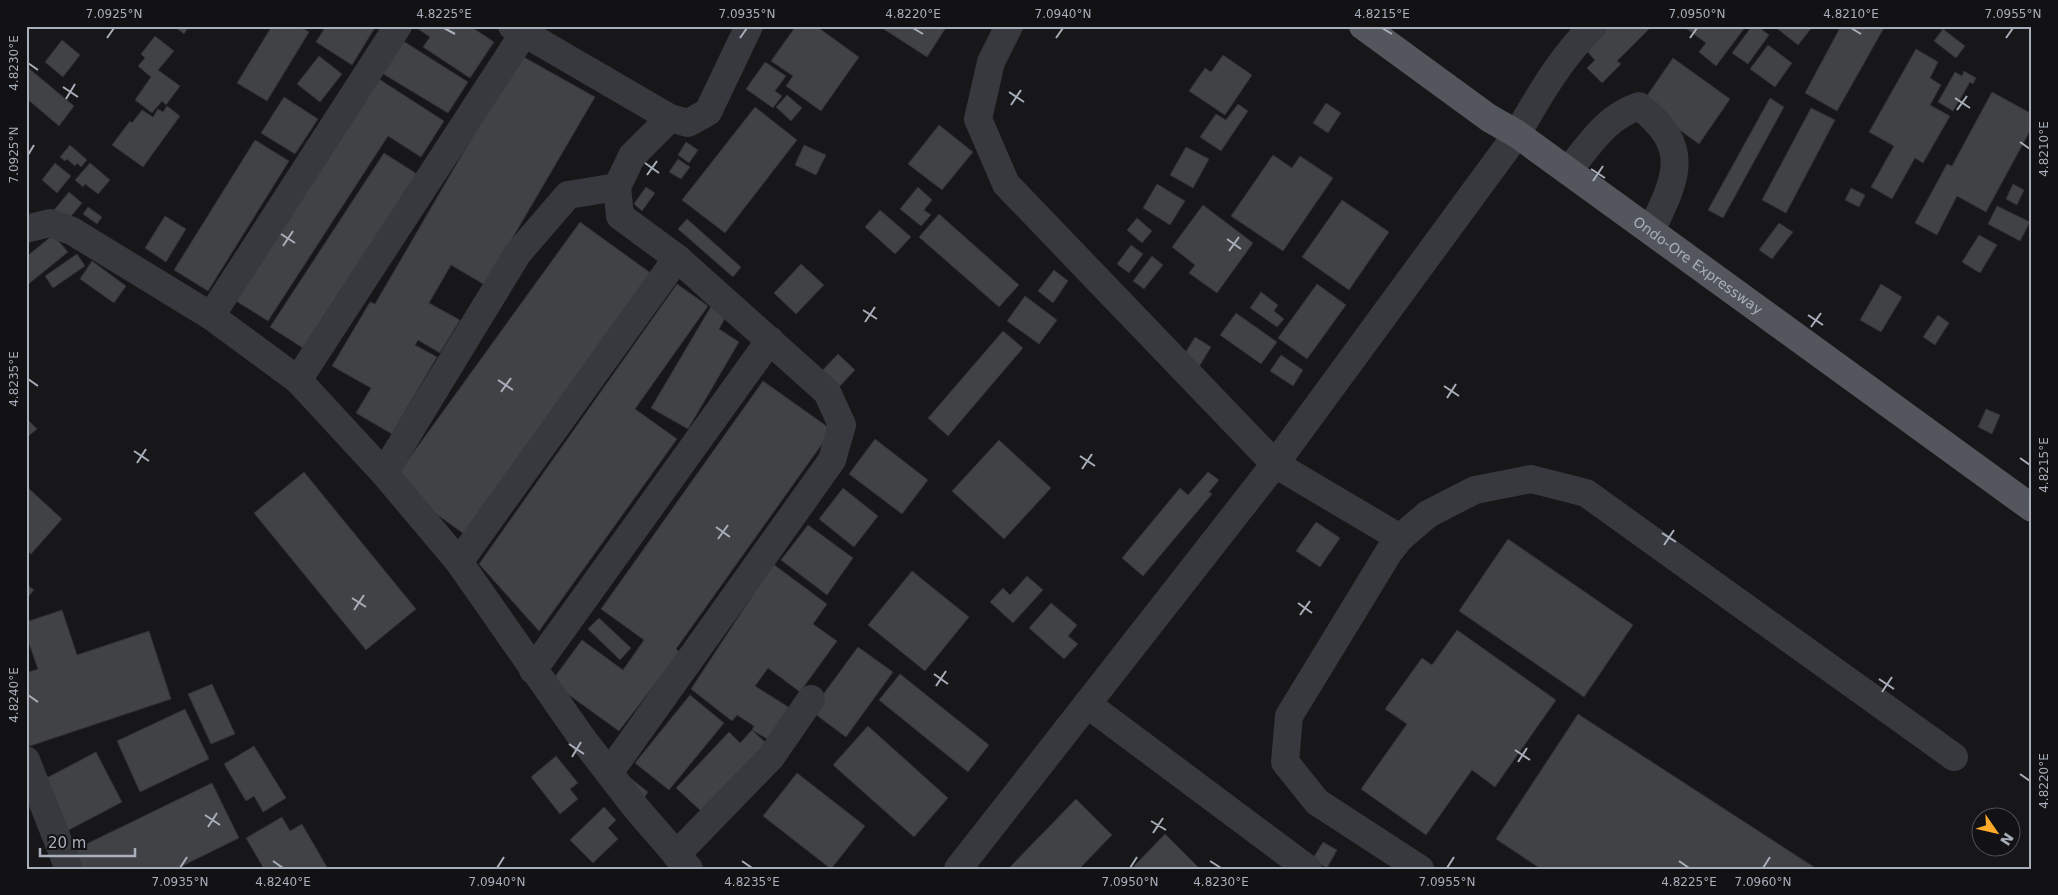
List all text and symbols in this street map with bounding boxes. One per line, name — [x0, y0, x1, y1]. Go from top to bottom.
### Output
text: 7.0925°N — [86, 7, 142, 21]
text: 4.8225°E — [416, 7, 472, 21]
text: 7.0935°N — [719, 7, 775, 21]
text: 4.8220°E — [885, 7, 941, 21]
text: 7.0940°N — [1035, 7, 1091, 21]
text: 4.8215°E — [1354, 7, 1410, 21]
text: 7.0950°N — [1669, 7, 1725, 21]
text: 4.8210°E — [1823, 7, 1879, 21]
text: 7.0955°N — [1985, 7, 2041, 21]
text: 4.8230°E — [7, 35, 21, 91]
text: 4.8210°E — [2037, 121, 2051, 177]
text: 7.0925°N — [7, 127, 21, 183]
street label: Ondo-Ore Expressway — [1630, 213, 1766, 318]
text: 4.8235°E — [7, 351, 21, 407]
text: 4.8215°E — [2037, 437, 2051, 493]
text: 4.8240°E — [7, 667, 21, 723]
text: 4.8220°E — [2037, 753, 2051, 809]
north arrow — [1970, 808, 2020, 858]
scale bar — [40, 825, 135, 857]
text: N — [1997, 830, 2017, 849]
text: 20 m — [48, 834, 86, 852]
text: 7.0935°N — [152, 875, 208, 889]
text: 4.8240°E — [255, 875, 311, 889]
text: 7.0940°N — [469, 875, 525, 889]
text: 4.8235°E — [724, 875, 780, 889]
text: 7.0950°N — [1102, 875, 1158, 889]
text: 4.8230°E — [1193, 875, 1249, 889]
text: 7.0955°N — [1419, 875, 1475, 889]
text: 4.8225°E — [1661, 875, 1717, 889]
text: 7.0960°N — [1735, 875, 1791, 889]

